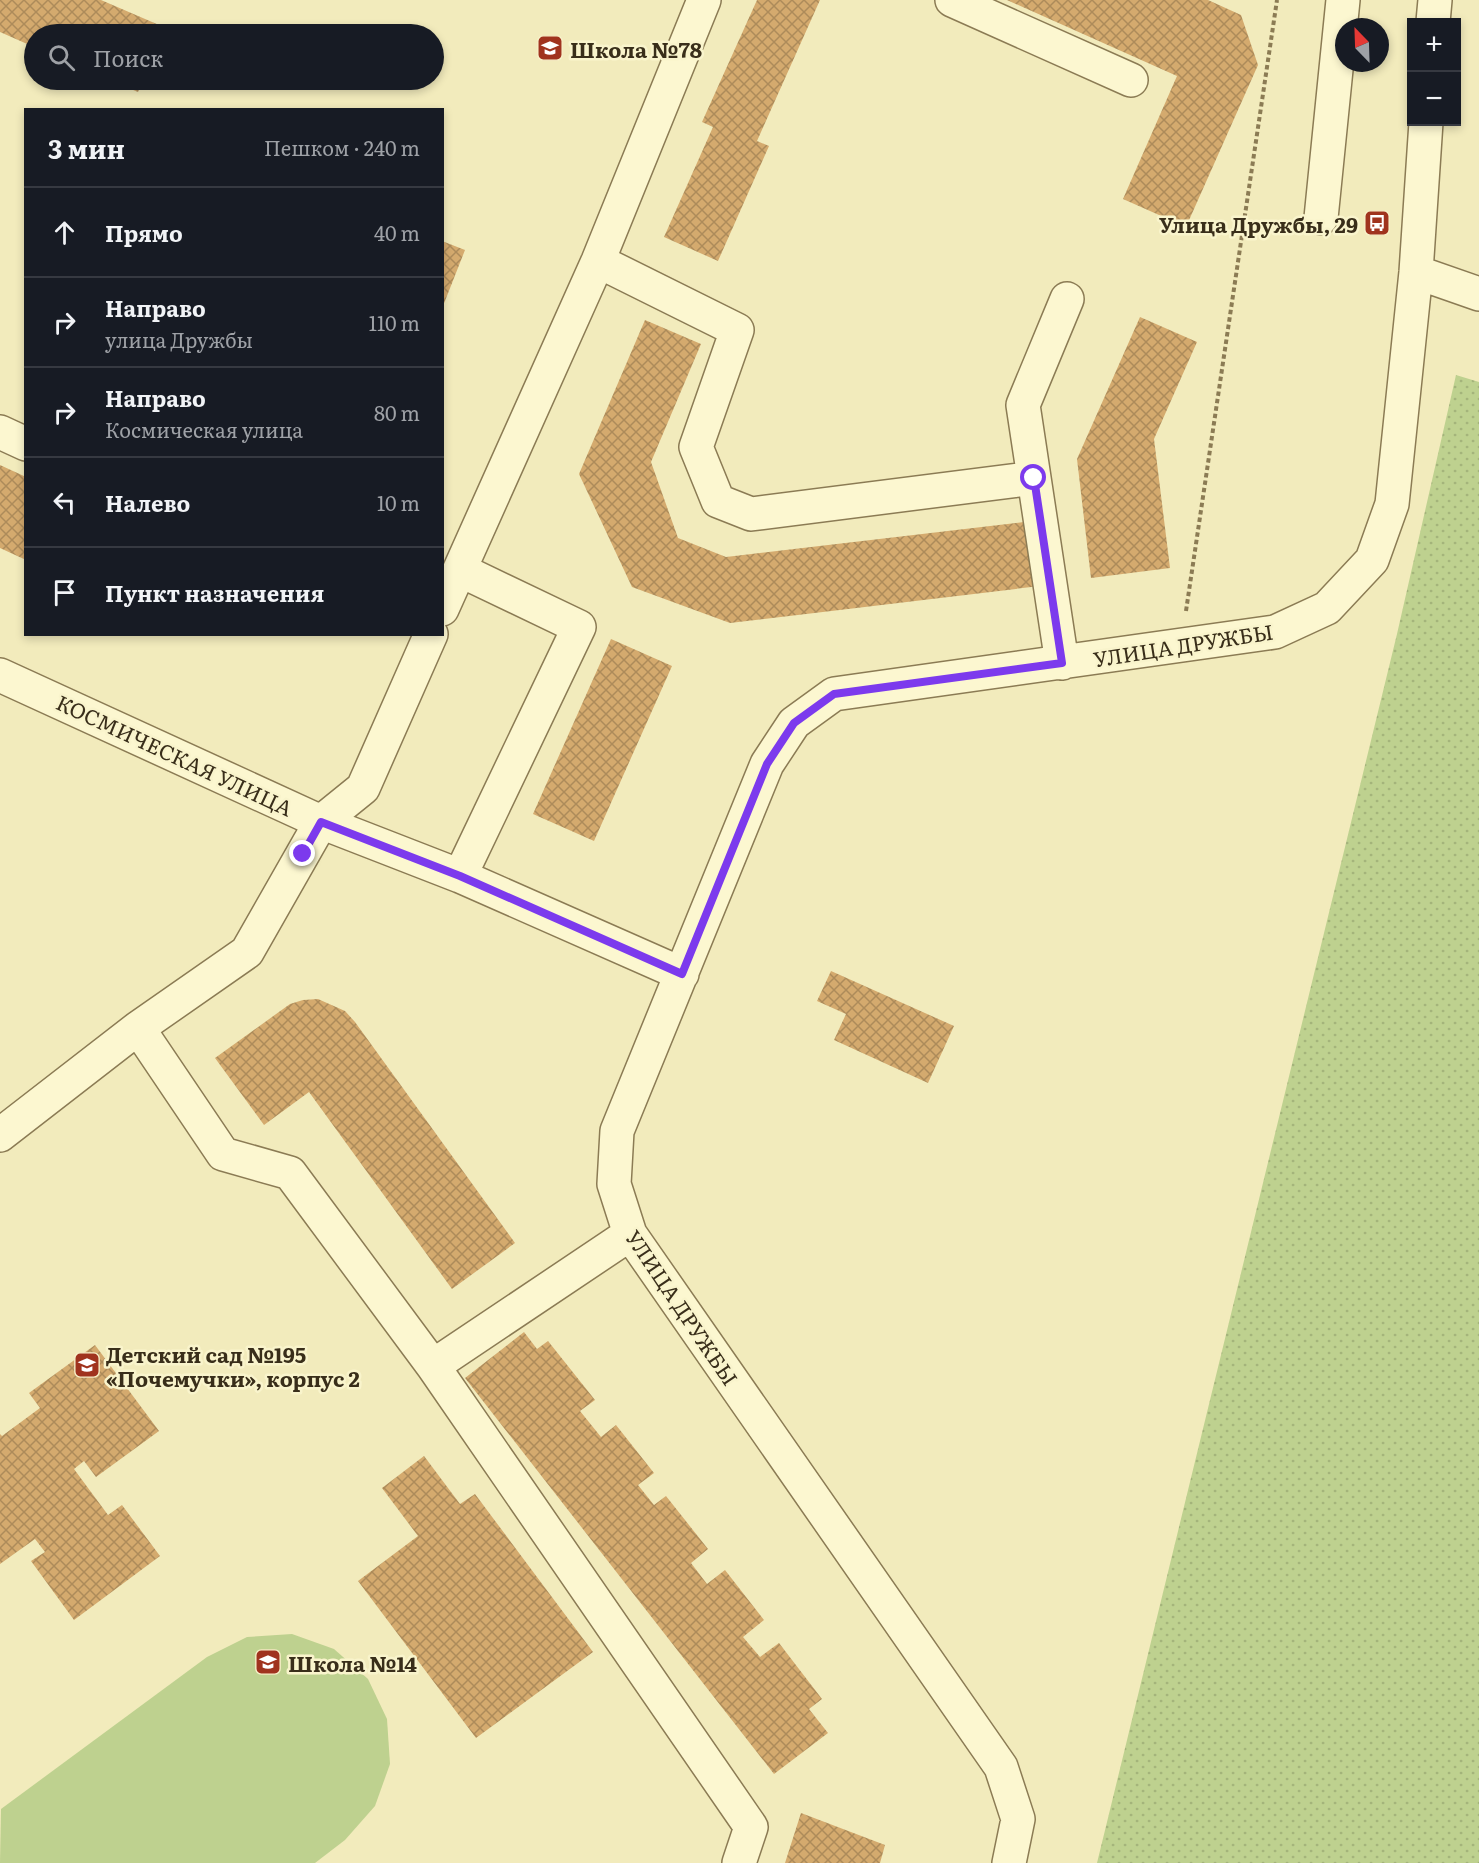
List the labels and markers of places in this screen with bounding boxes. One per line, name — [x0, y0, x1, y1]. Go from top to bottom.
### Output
school or university icon: Школа №78 — [535, 33, 565, 63]
place label: Школа №78 — [570, 33, 702, 64]
place label: Улица Дружбы, 29 — [1159, 208, 1358, 239]
bus stop icon: Улица Дружбы, 29 — [1362, 208, 1392, 238]
place label: Детский сад №195 «Почемучки», корпус 2 — [106, 1338, 360, 1393]
school or university icon: Детский сад №195 «Почемучки», корпус 2 — [72, 1350, 102, 1380]
school or university icon: Школа №14 — [253, 1647, 283, 1677]
place label: Школа №14 — [288, 1647, 417, 1678]

